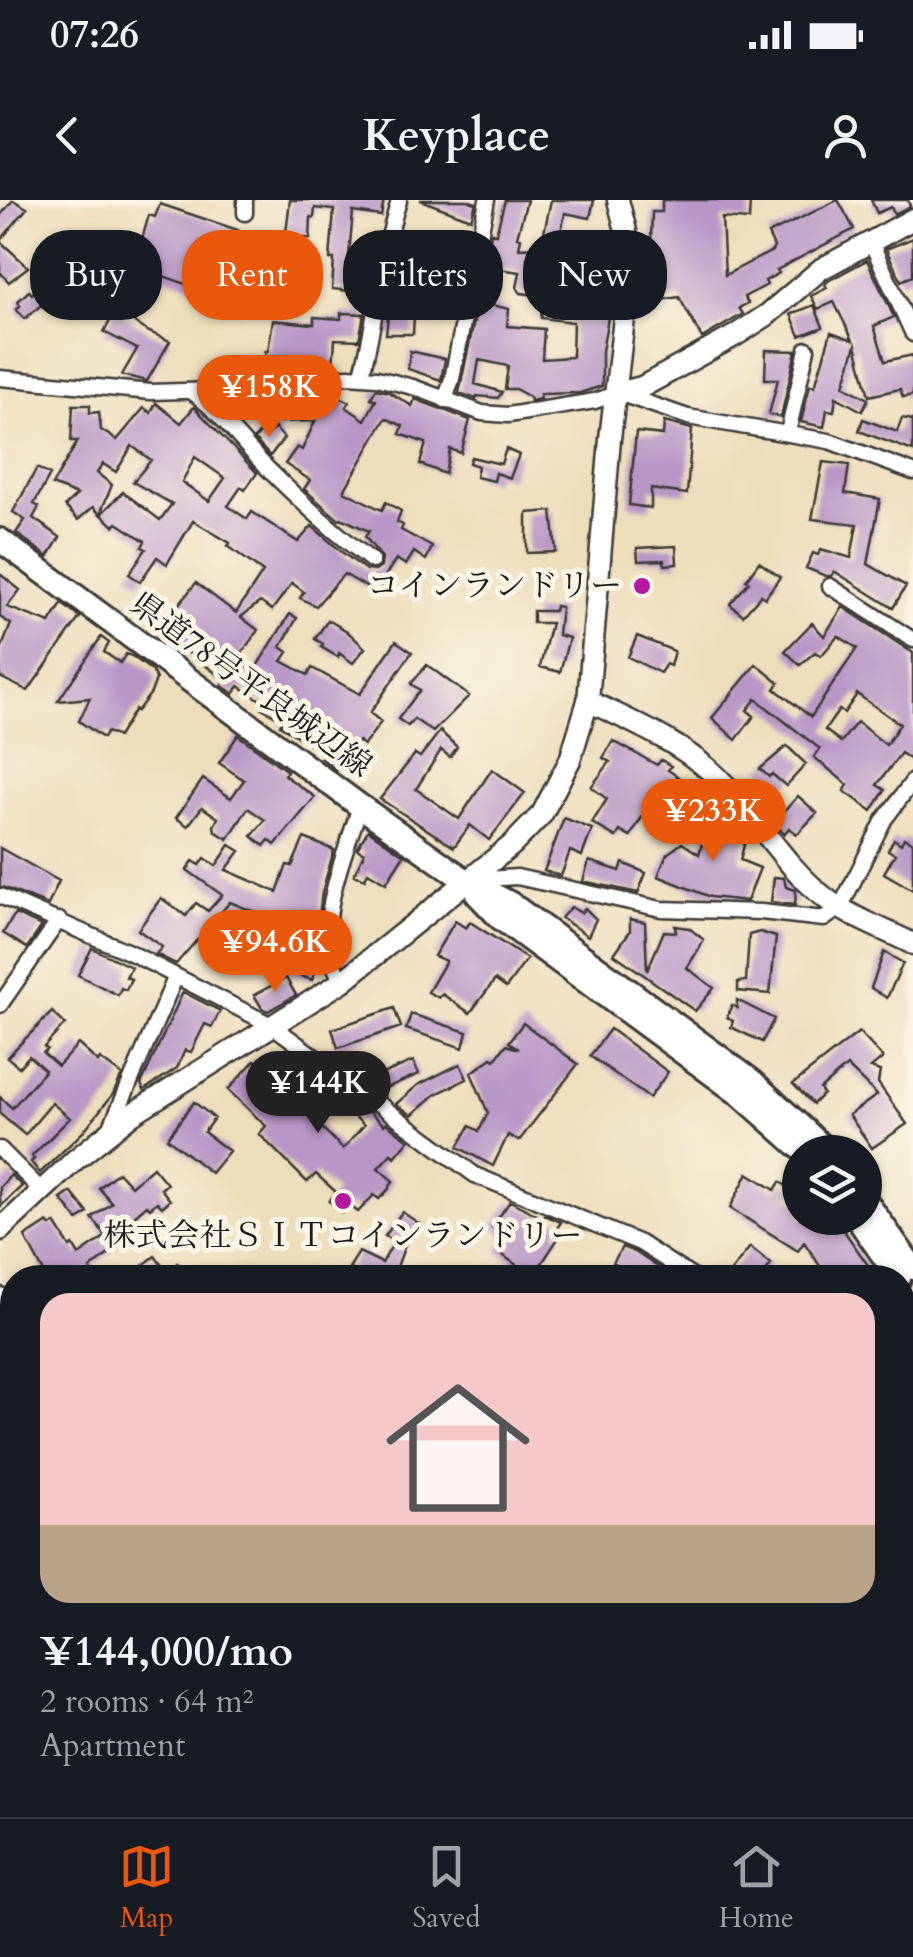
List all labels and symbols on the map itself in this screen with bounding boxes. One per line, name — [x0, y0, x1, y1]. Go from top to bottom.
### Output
pin: ¥158K — [199, 355, 339, 440]
place label: コインランドリー — [367, 564, 622, 608]
marker: コインランドリー — [631, 575, 653, 597]
street label: 県道78号平良城辺線 — [121, 582, 381, 788]
pin: ¥233K — [643, 779, 783, 864]
pin: ¥94.6K — [194, 910, 356, 995]
pin: ¥144K — [248, 1051, 388, 1136]
marker: 株式会社ＳＩＴコインランドリー — [332, 1190, 354, 1212]
place label: 株式会社ＳＩＴコインランドリー — [103, 1214, 583, 1258]

